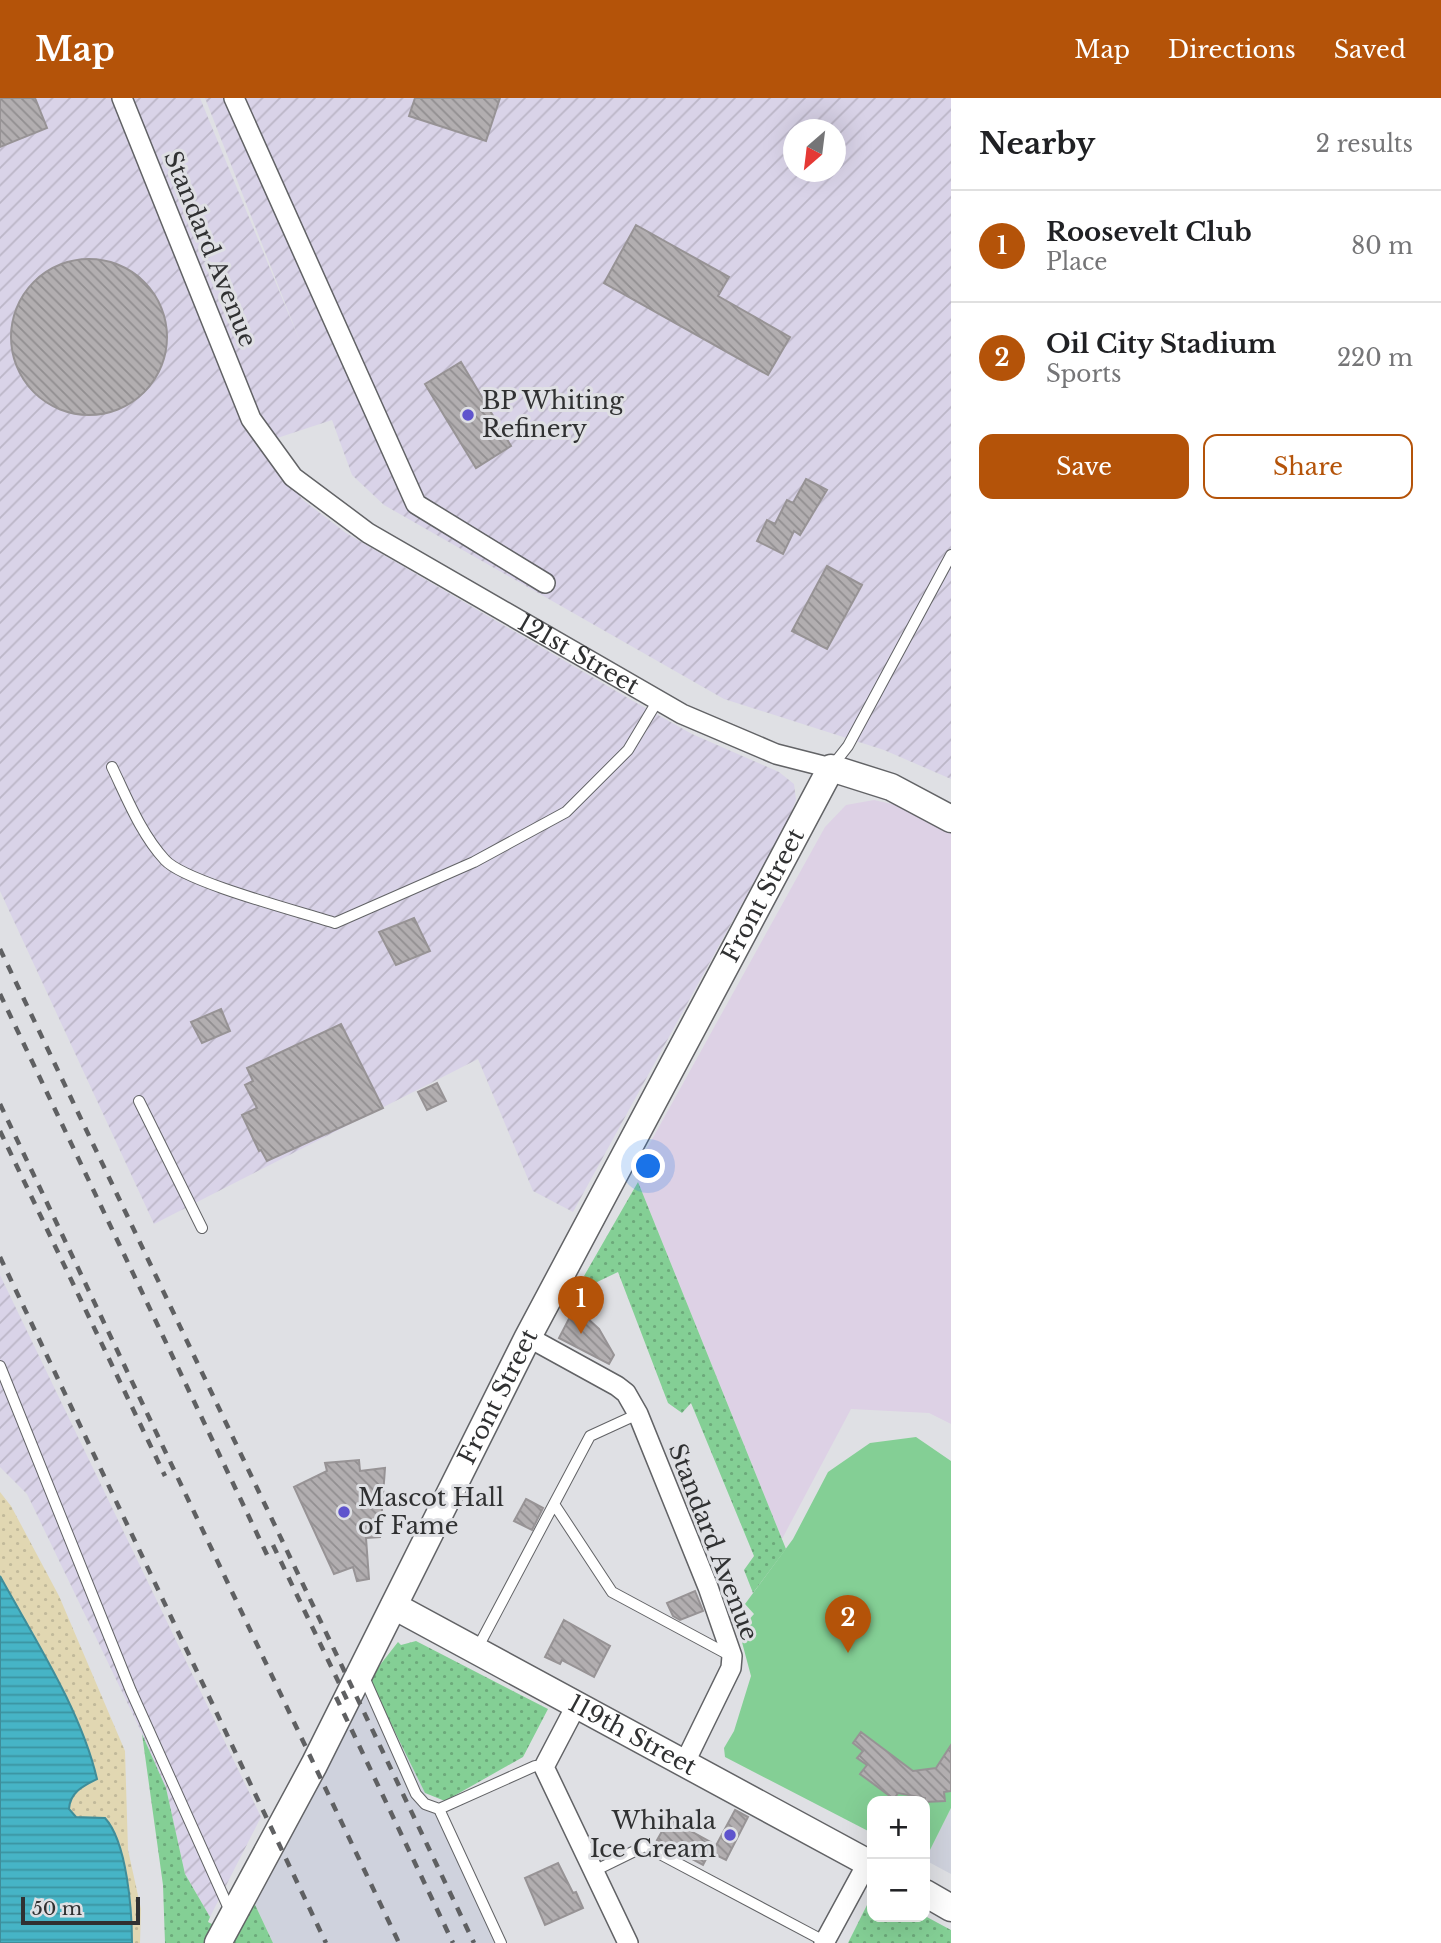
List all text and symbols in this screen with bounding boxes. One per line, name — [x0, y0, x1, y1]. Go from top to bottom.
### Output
text: Map — [35, 29, 115, 70]
text: Map — [1074, 35, 1130, 64]
text: Directions — [1168, 35, 1296, 64]
text: Saved — [1334, 35, 1406, 64]
north arrow — [783, 119, 846, 182]
text: Nearby — [979, 125, 1095, 162]
text: 2 results — [1316, 130, 1413, 158]
street label: Standard Avenue — [158, 147, 263, 351]
text: Roosevelt Club — [1046, 216, 1252, 248]
text: 1 — [997, 232, 1007, 260]
text: 80 m — [1351, 232, 1413, 260]
text: Place — [1046, 248, 1108, 276]
text: Oil City Stadium — [1046, 328, 1276, 360]
text: 2 — [995, 344, 1009, 372]
text: 220 m — [1337, 344, 1413, 372]
text: Sports — [1046, 360, 1122, 388]
place label: BP Whiting Refinery — [482, 386, 624, 443]
marker: BP Whiting Refinery — [460, 407, 476, 423]
button: Save — [979, 434, 1189, 499]
button: Share — [1203, 434, 1413, 499]
street label: 121st Street — [513, 607, 645, 700]
street label: Front Street — [715, 823, 810, 967]
your location — [631, 1149, 665, 1183]
pin: 1 — [558, 1276, 604, 1334]
street label: Front Street — [452, 1324, 544, 1469]
street label: Standard Avenue — [663, 1439, 764, 1644]
place label: Mascot Hall of Fame — [358, 1483, 504, 1540]
marker: Mascot Hall of Fame — [336, 1504, 352, 1520]
pin: 2 — [825, 1595, 871, 1653]
street label: 119th Street — [563, 1688, 702, 1781]
map controls — [867, 1796, 930, 1922]
button: + — [867, 1796, 930, 1859]
place label: Whihala Ice Cream — [590, 1806, 717, 1863]
marker: Whihala Ice Cream — [722, 1827, 738, 1843]
button: − — [867, 1859, 930, 1922]
scale bar — [21, 1894, 140, 1926]
text: 50 m — [32, 1897, 82, 1920]

